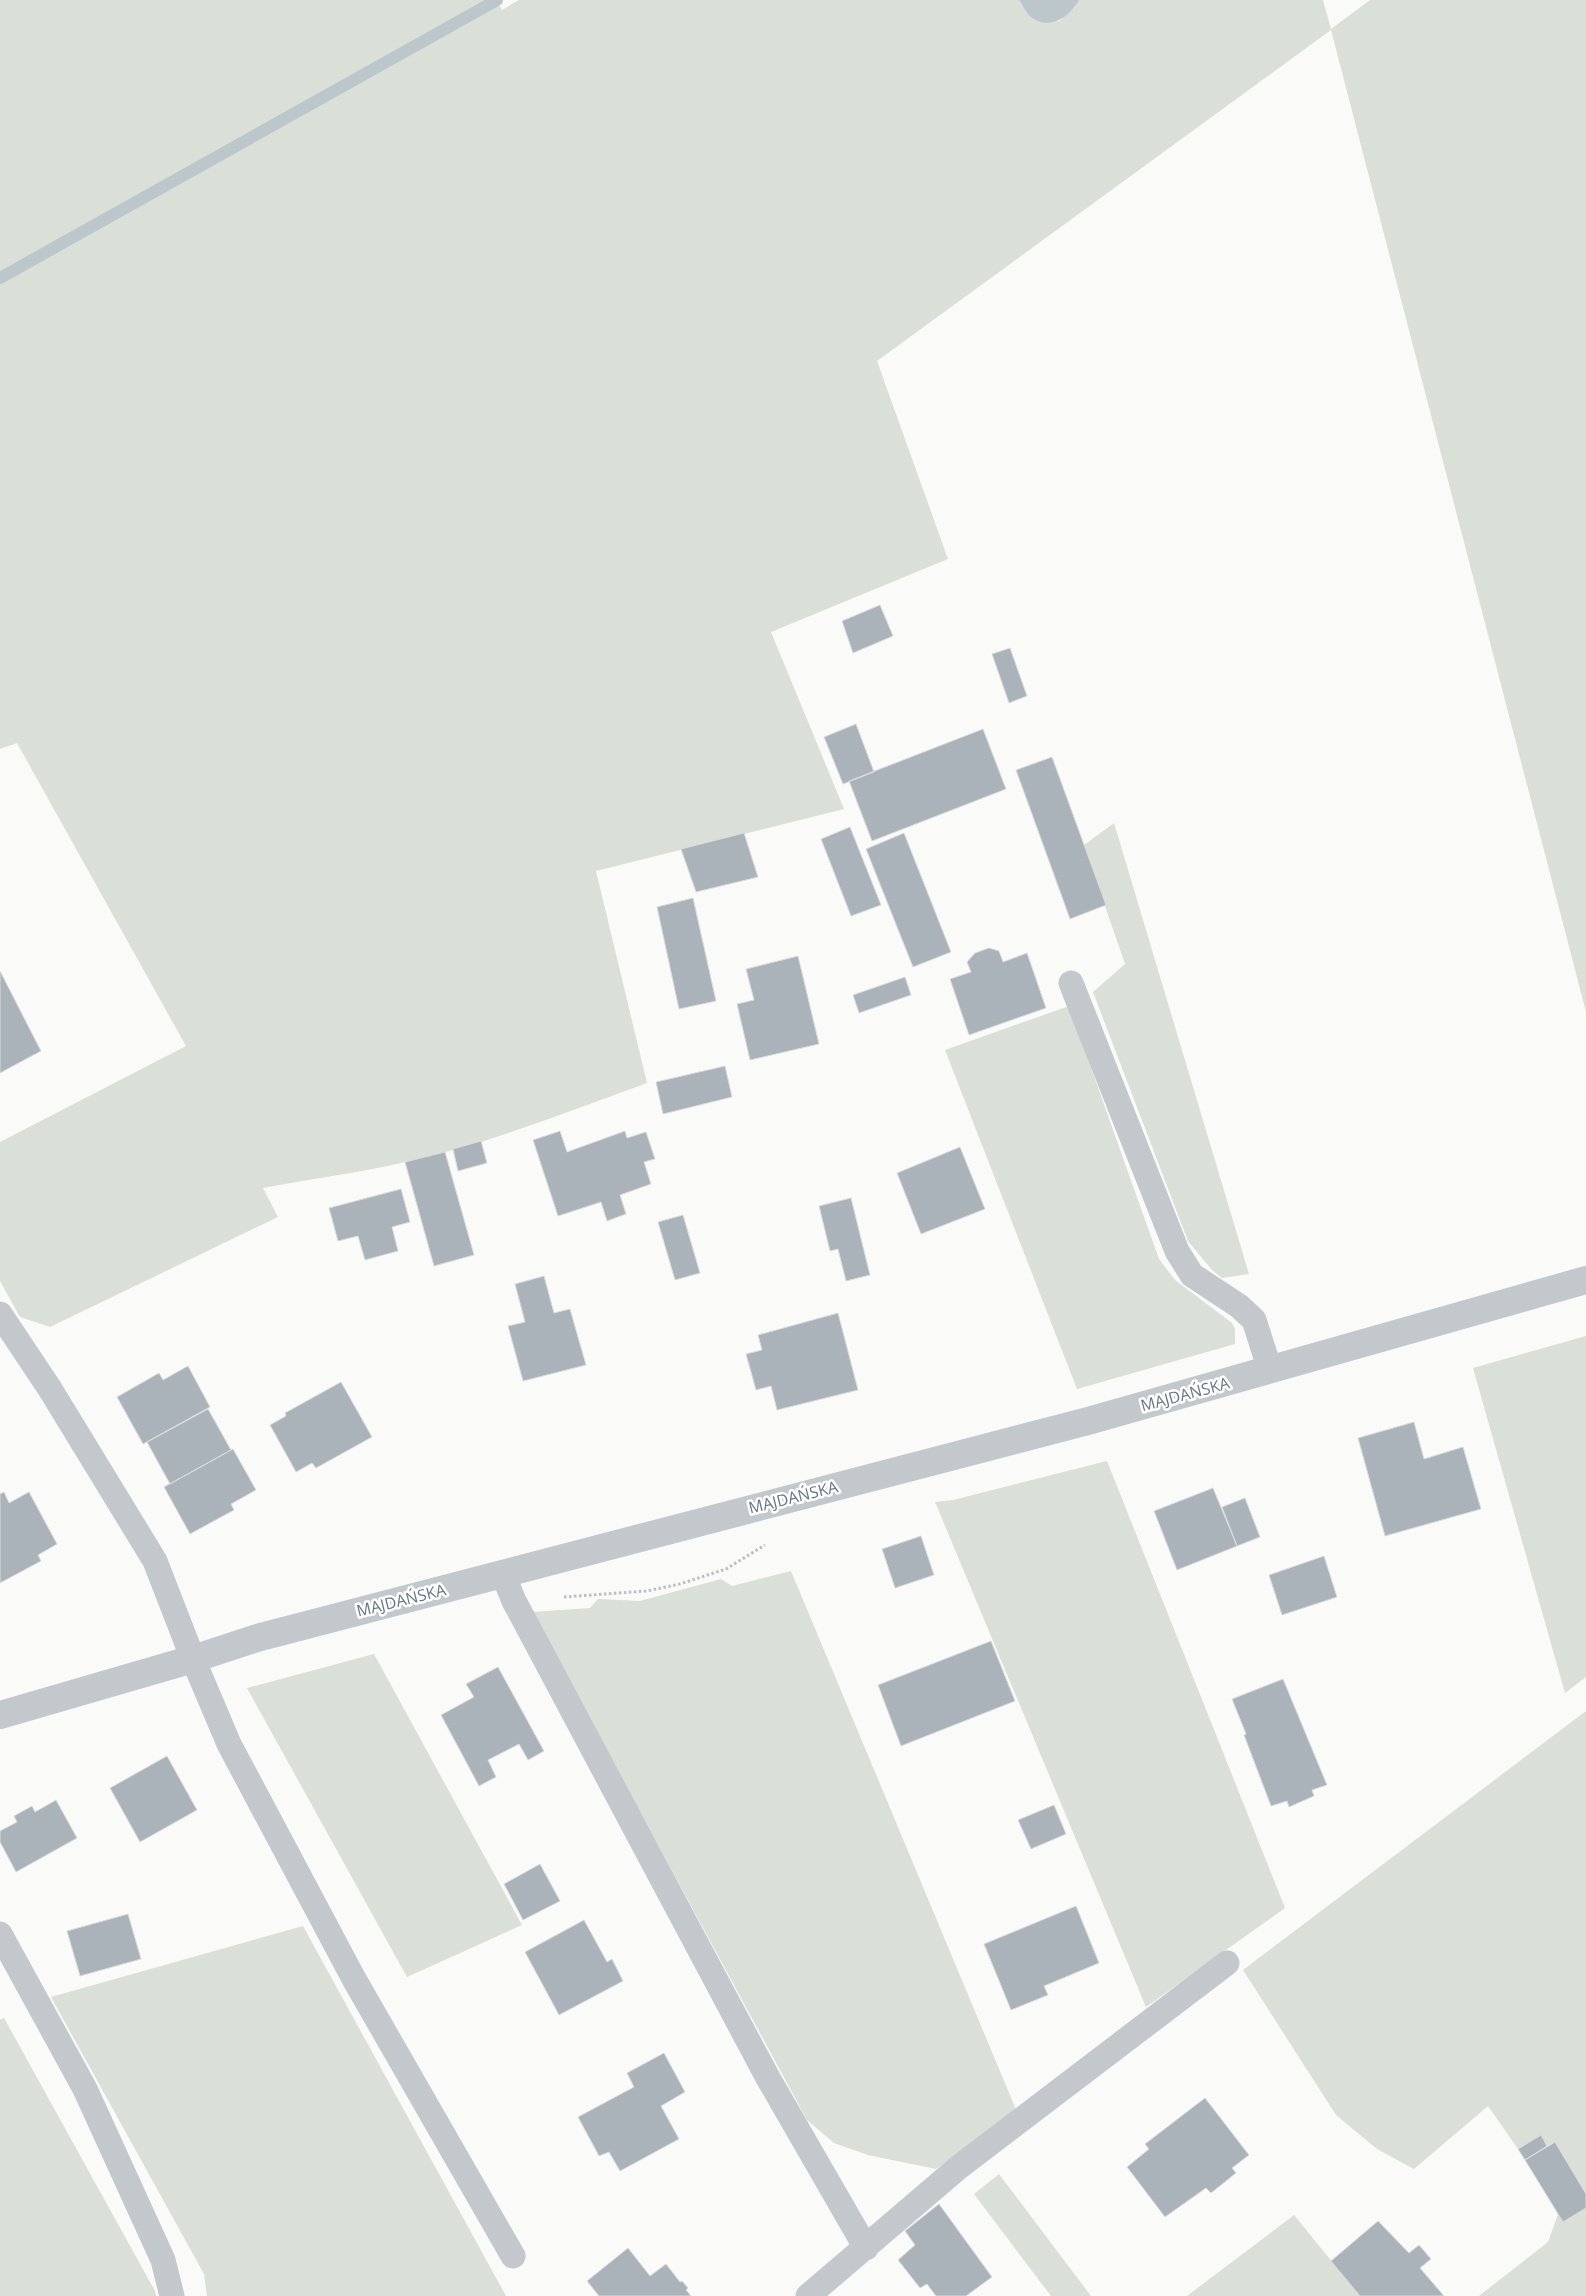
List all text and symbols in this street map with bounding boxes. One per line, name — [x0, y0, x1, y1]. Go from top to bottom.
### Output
street label: MAJDAŃSKA — [1138, 1371, 1233, 1416]
street label: MAJDAŃSKA — [746, 1475, 841, 1519]
street label: MAJDAŃSKA — [354, 1578, 449, 1622]

